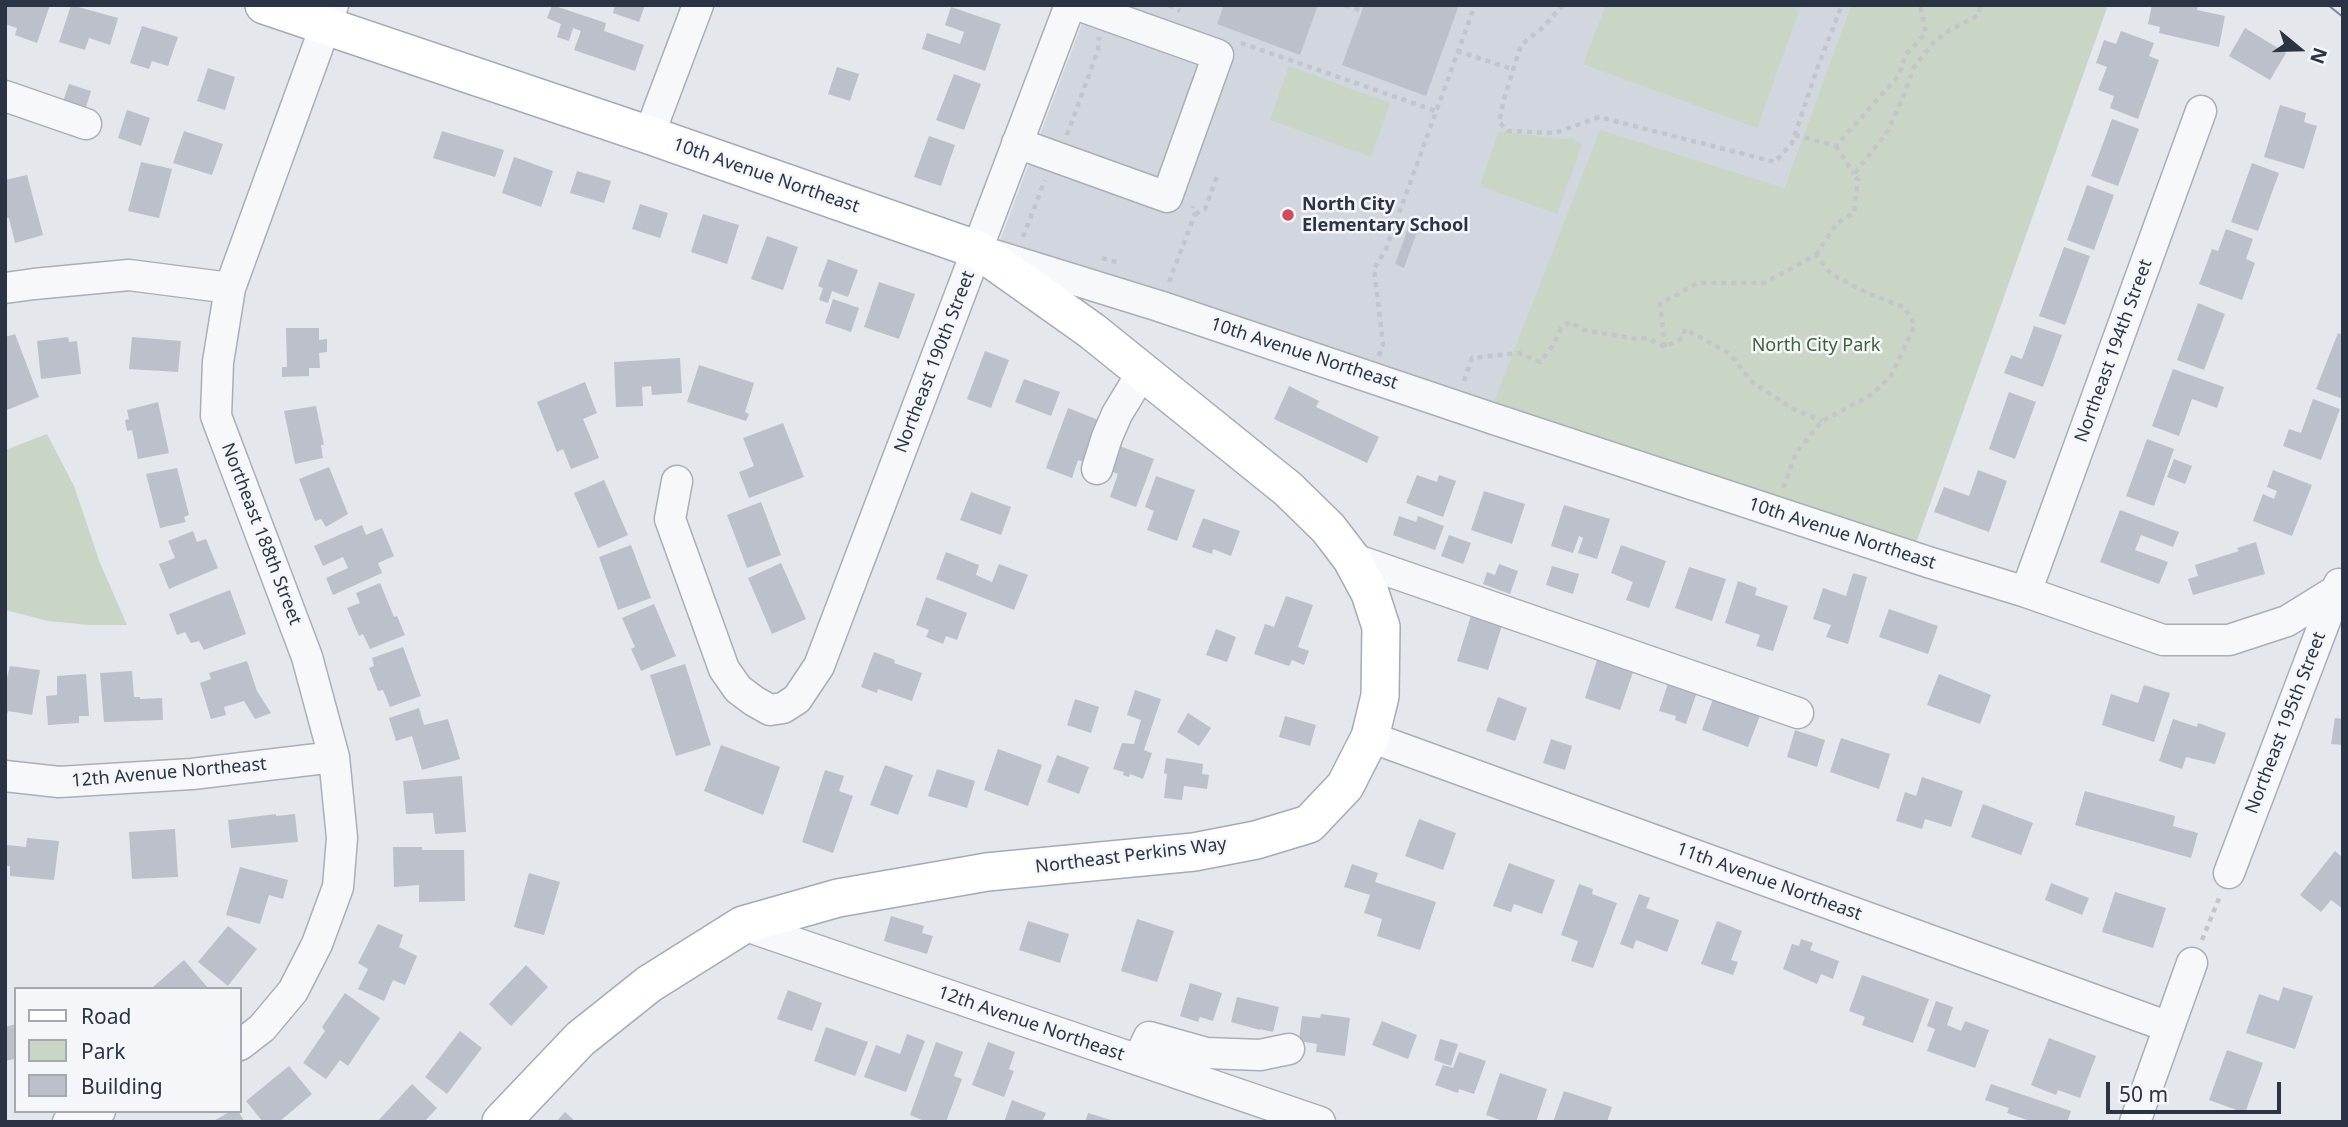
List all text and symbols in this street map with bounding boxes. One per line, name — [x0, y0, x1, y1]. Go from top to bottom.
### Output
north arrow — [2264, 14, 2334, 84]
text: N — [2304, 44, 2334, 67]
street label: 10th Avenue Northeast — [670, 134, 862, 218]
place label: North City Elementary School — [1302, 194, 1469, 236]
marker: North City Elementary School — [1280, 207, 1296, 223]
street label: Northeast 194th Street — [2071, 257, 2157, 445]
street label: Northeast 190th Street — [890, 268, 980, 456]
street label: 10th Avenue Northeast — [1208, 313, 1400, 395]
park label: North City Park — [1752, 335, 1880, 357]
street label: Northeast 188th Street — [216, 440, 306, 628]
street label: 10th Avenue Northeast — [1746, 493, 1938, 575]
street label: Northeast 195th Street — [2241, 629, 2331, 817]
street label: 12th Avenue Northeast — [71, 754, 267, 792]
street label: Northeast Perkins Way — [1034, 834, 1228, 878]
street label: 11th Avenue Northeast — [1673, 838, 1865, 926]
street label: 12th Avenue Northeast — [935, 982, 1127, 1066]
legend — [14, 987, 242, 1113]
text: Road — [81, 1002, 131, 1030]
text: Park — [81, 1037, 125, 1065]
scale bar — [2110, 1068, 2285, 1112]
text: Building — [81, 1072, 163, 1100]
text: 50 m — [2119, 1080, 2168, 1108]

